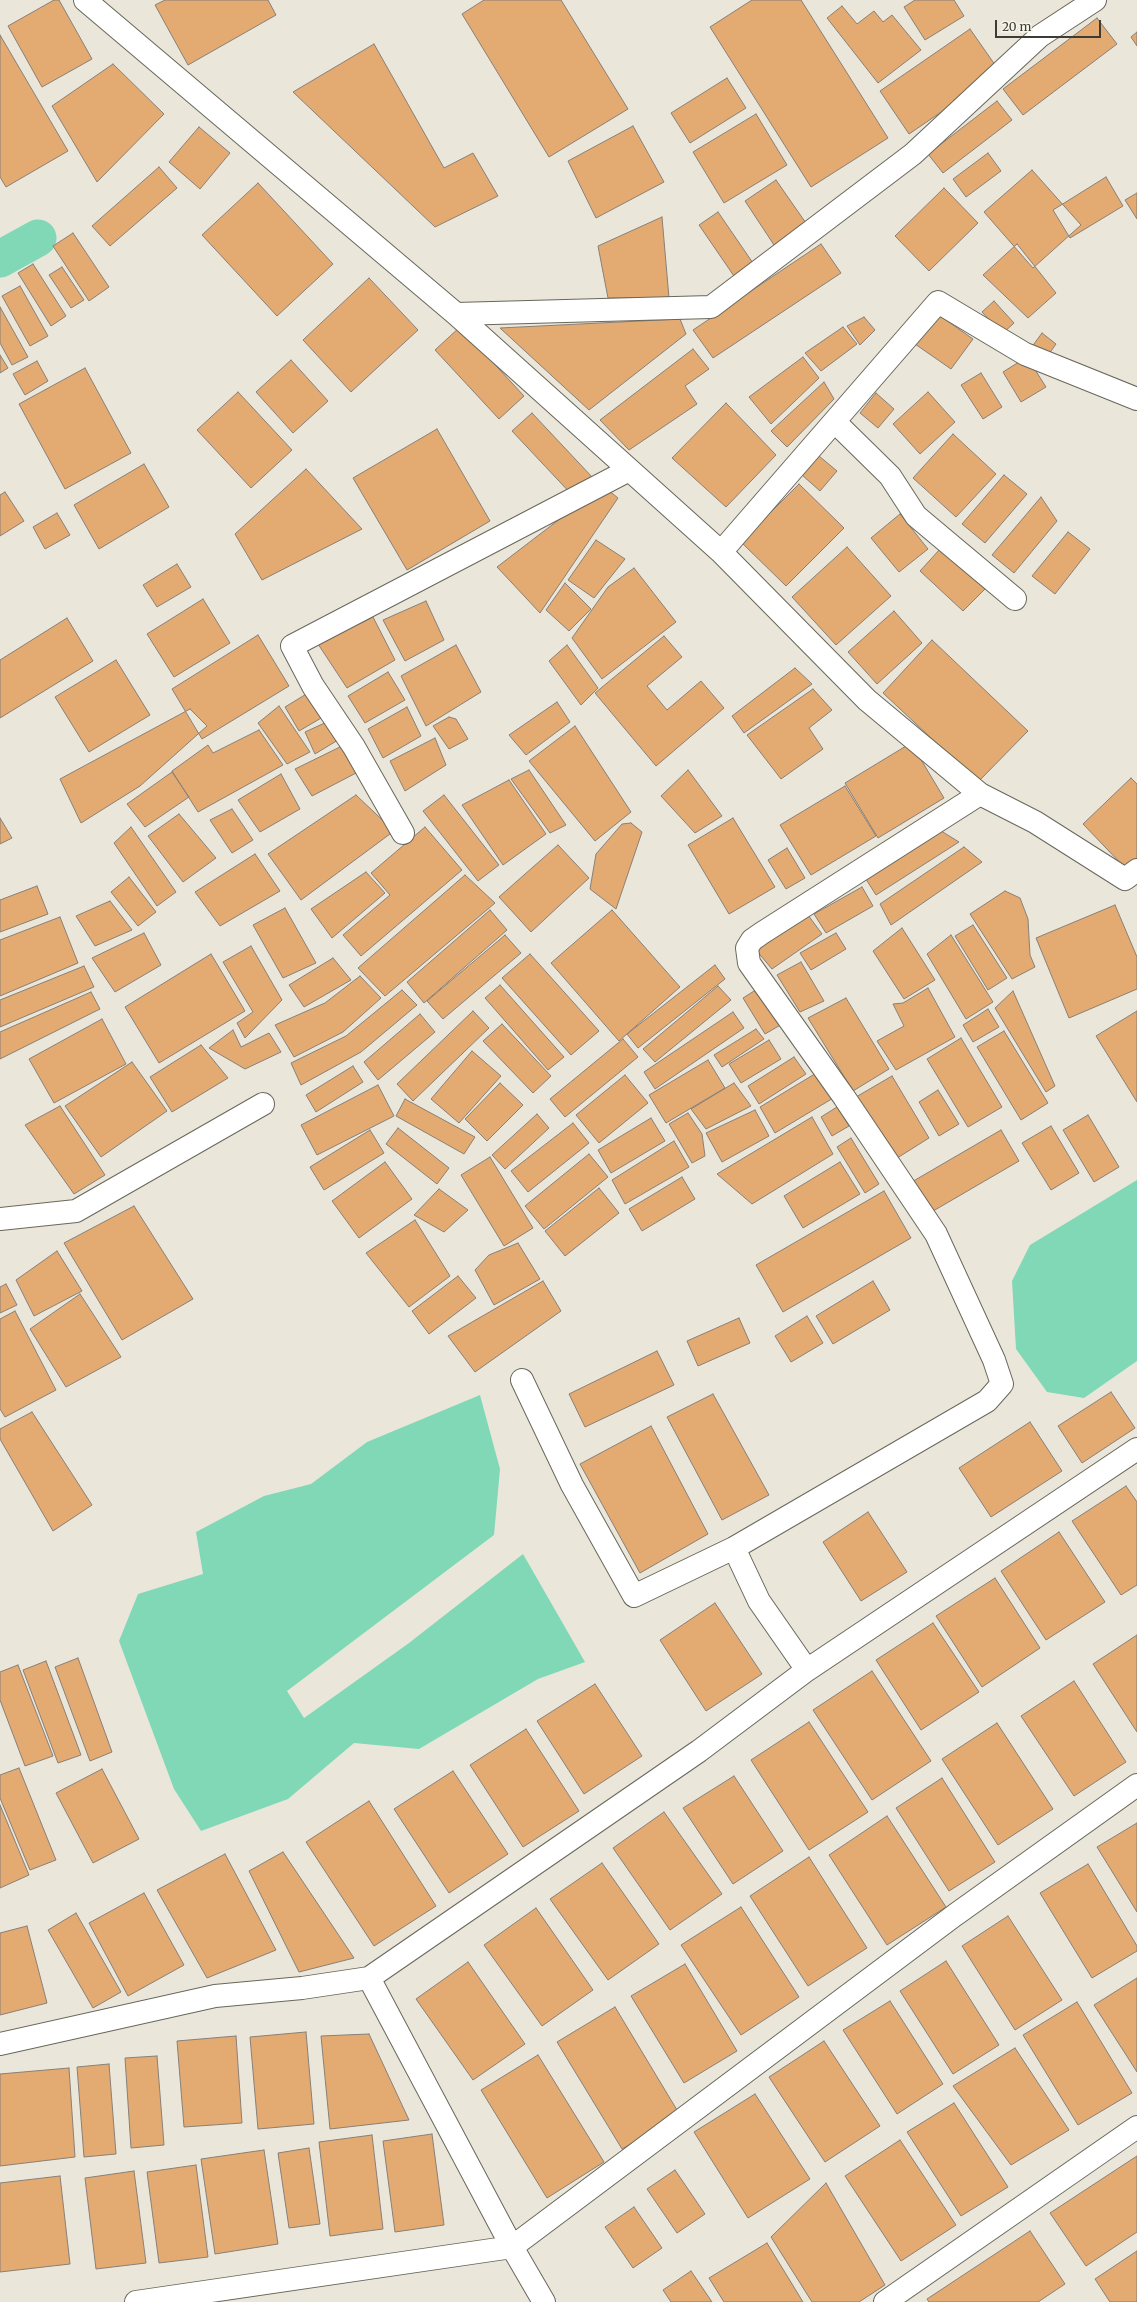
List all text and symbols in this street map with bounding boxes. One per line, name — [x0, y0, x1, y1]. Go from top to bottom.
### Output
scale bar — [997, 12, 1103, 38]
text: 20 m — [1002, 19, 1031, 34]

